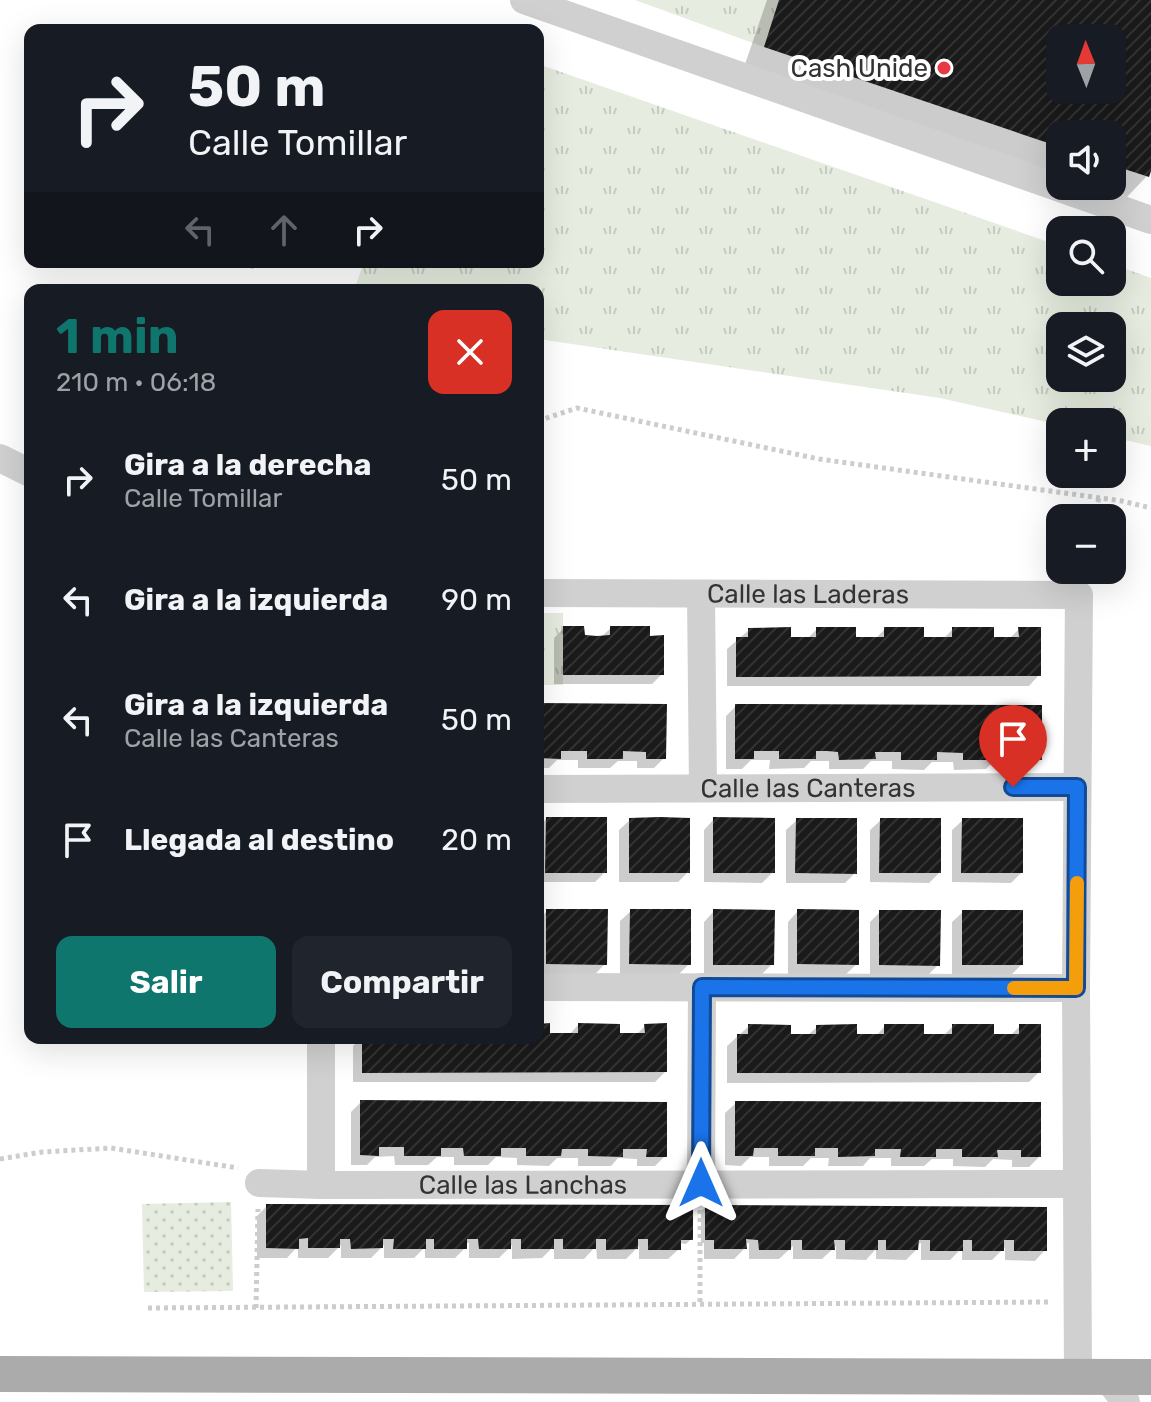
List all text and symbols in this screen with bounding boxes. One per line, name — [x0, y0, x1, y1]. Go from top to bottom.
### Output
north arrow — [1046, 24, 1126, 104]
map controls — [1046, 24, 1126, 584]
place label: Cash Unide — [791, 53, 928, 84]
text: 50 m — [188, 54, 325, 120]
icon: right — [56, 56, 160, 160]
marker: Cash Unide — [935, 59, 953, 77]
button: sound — [1046, 120, 1126, 200]
text: Calle Tomillar — [188, 121, 407, 164]
icon: left — [178, 208, 222, 252]
icon: ahead — [262, 208, 306, 252]
icon: right — [346, 208, 390, 252]
button: search — [1046, 216, 1126, 296]
text: 1 min — [56, 308, 179, 365]
button: close — [428, 310, 512, 394]
button: layers — [1046, 312, 1126, 392]
text: 210 m · 06:18 — [56, 367, 216, 398]
button: + — [1046, 408, 1126, 488]
text: Gira a la derecha — [124, 447, 371, 483]
icon: right — [56, 458, 100, 502]
text: 50 m — [441, 462, 512, 498]
text: Calle Tomillar — [124, 483, 282, 514]
button: − — [1046, 504, 1126, 584]
icon: left — [56, 578, 100, 622]
street label: Calle las Laderas — [707, 579, 909, 610]
text: Gira a la izquierda — [124, 582, 388, 618]
text: 90 m — [441, 582, 512, 618]
text: Gira a la izquierda — [124, 687, 388, 723]
icon: left — [56, 698, 100, 742]
text: 50 m — [441, 702, 512, 738]
pin — [979, 705, 1047, 787]
icon: arrive — [991, 717, 1035, 761]
text: Calle las Canteras — [124, 723, 339, 754]
street label: Calle las Canteras — [700, 773, 916, 804]
icon: arrive — [56, 818, 100, 862]
text: Llegada al destino — [124, 822, 394, 858]
text: 20 m — [441, 822, 512, 858]
button: Salir — [56, 936, 276, 1028]
button: Compartir — [292, 936, 512, 1028]
position arrow — [659, 1141, 743, 1225]
street label: Calle las Lanchas — [419, 1170, 627, 1201]

